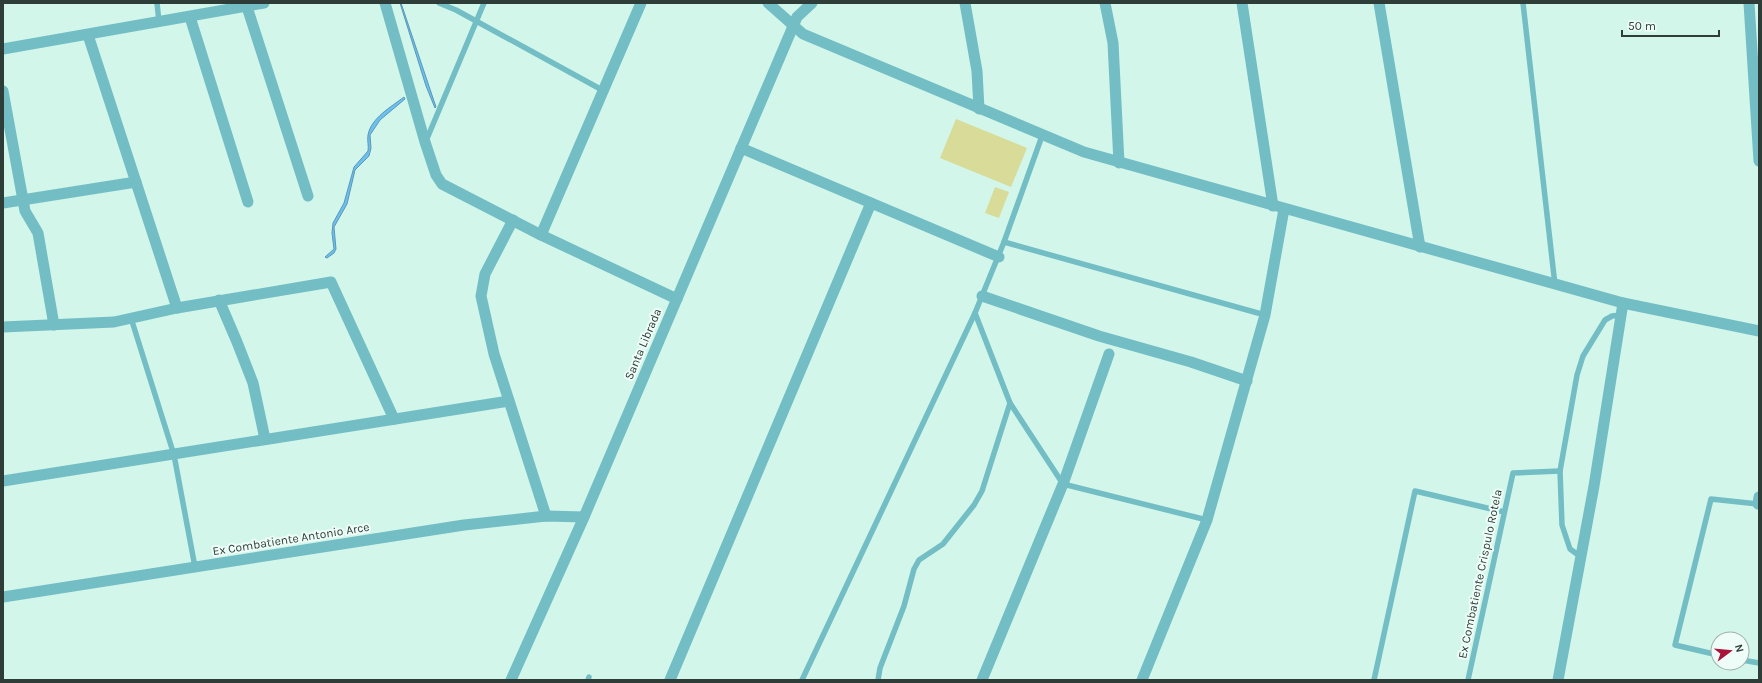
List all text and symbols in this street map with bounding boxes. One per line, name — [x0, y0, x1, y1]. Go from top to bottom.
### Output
scale bar — [1622, 12, 1719, 38]
text: 50 m — [1628, 19, 1656, 33]
street label: Santa Librada — [622, 306, 664, 382]
street label: Ex Combatiente Crispulo Rotela — [1455, 488, 1505, 660]
street label: Ex Combatiente Antonio Arce — [212, 520, 370, 558]
north arrow — [1710, 631, 1750, 671]
text: N — [1732, 643, 1746, 654]

